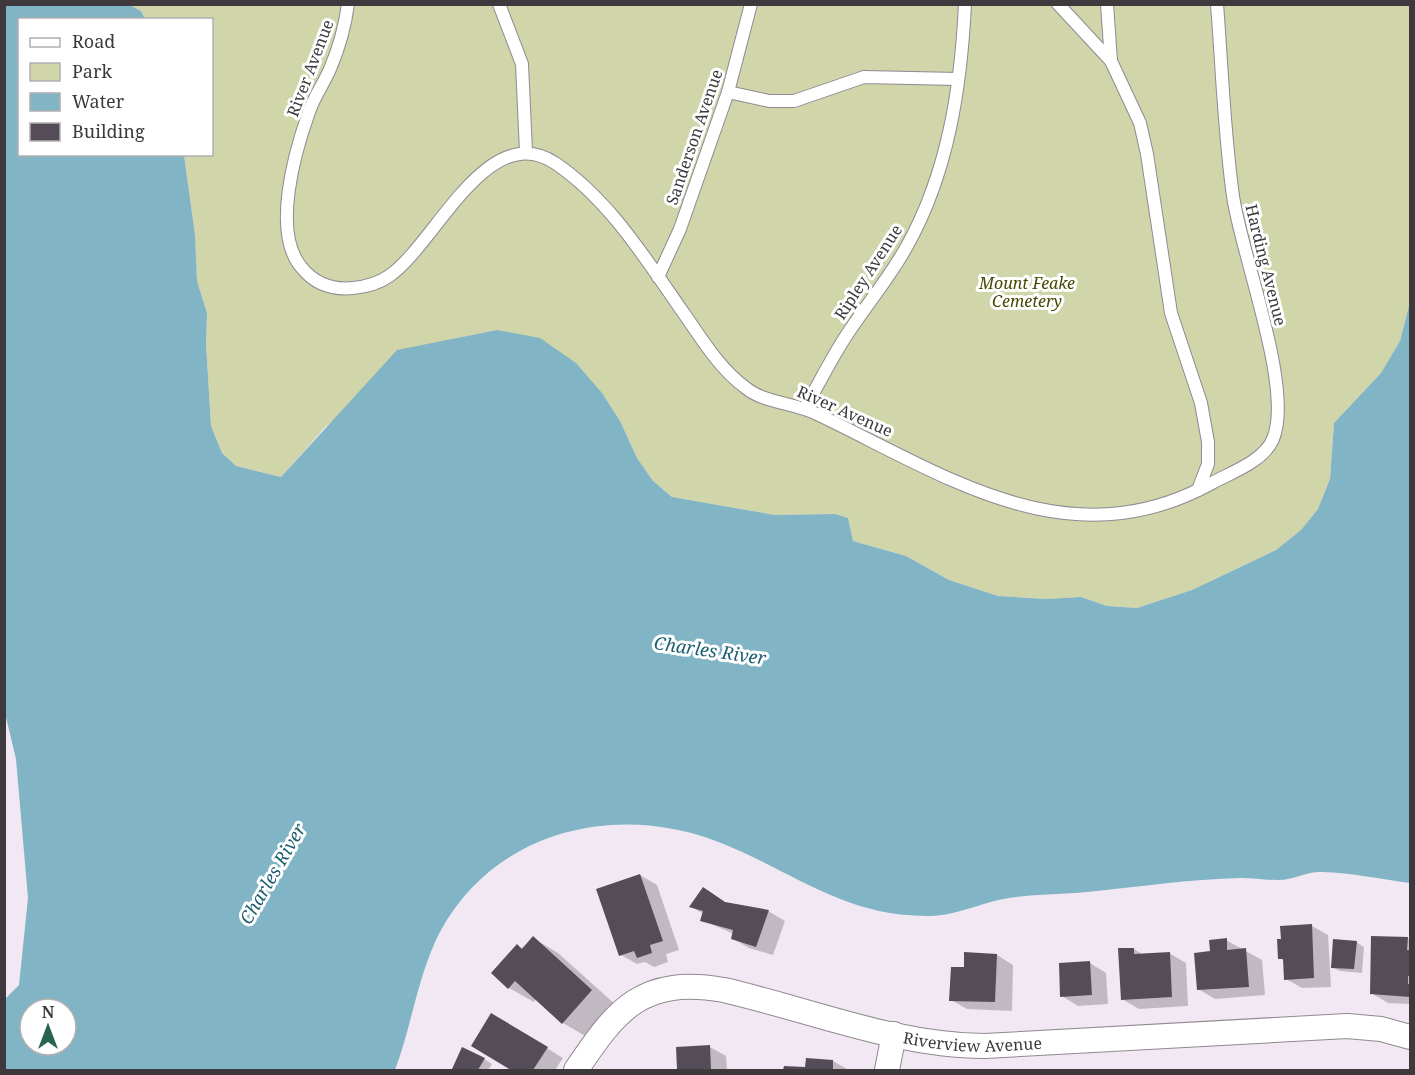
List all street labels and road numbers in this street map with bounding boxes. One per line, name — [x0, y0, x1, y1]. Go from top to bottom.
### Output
street label: River Avenue — [281, 16, 339, 120]
street label: Sanderson Avenue — [660, 66, 728, 208]
street label: Harding Avenue — [1240, 202, 1292, 328]
street label: Ripley Avenue — [829, 220, 907, 324]
street label: River Avenue — [794, 380, 896, 442]
street label: Riverview Avenue — [901, 1026, 1042, 1057]

